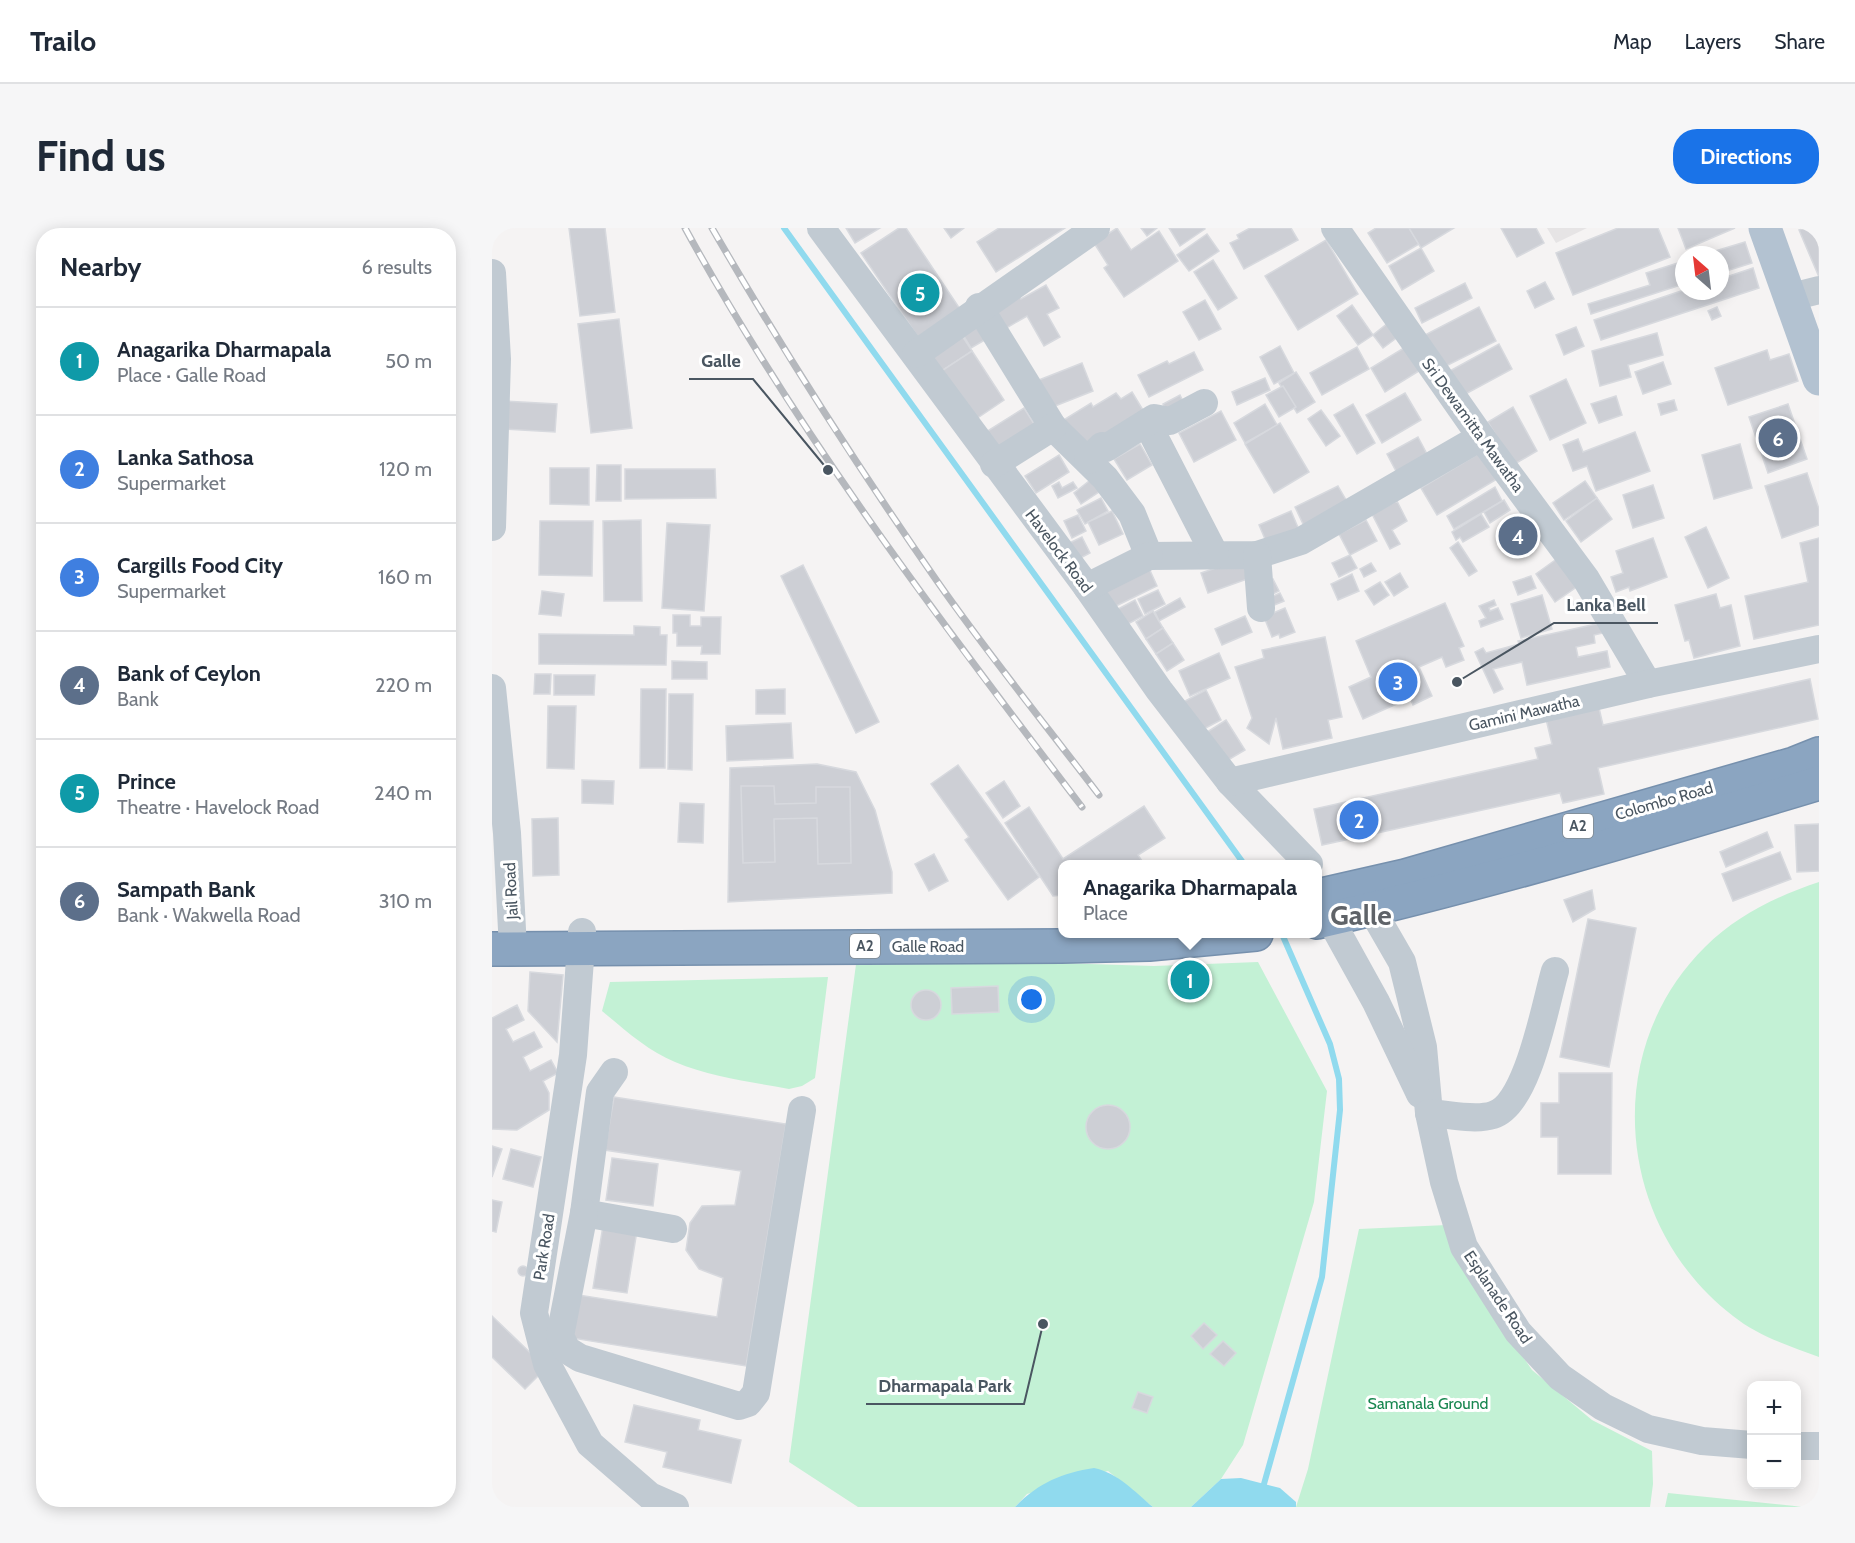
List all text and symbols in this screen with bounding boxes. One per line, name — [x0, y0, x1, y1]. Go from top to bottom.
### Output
text: Trailo — [30, 24, 96, 58]
text: Map — [1613, 29, 1652, 54]
text: Layers — [1685, 29, 1741, 54]
text: Share — [1774, 29, 1825, 54]
button: Directions — [1673, 129, 1819, 184]
text: Find us — [36, 130, 165, 182]
north arrow — [1675, 246, 1729, 300]
text: Nearby — [60, 251, 141, 283]
text: 6 results — [361, 255, 432, 279]
pin: 5 — [900, 270, 940, 316]
text: Anagarika Dharmapala — [117, 336, 331, 363]
callout: Galle — [689, 343, 753, 379]
text: 1 — [76, 349, 83, 373]
text: 50 m — [385, 349, 432, 373]
text: Galle — [701, 350, 741, 372]
street label: Sri Dewamitta Mawatha — [1418, 354, 1528, 496]
text: Place · Galle Road — [117, 363, 266, 387]
pin: 6 — [1758, 416, 1798, 460]
text: Lanka Sathosa — [117, 444, 254, 471]
text: 2 — [74, 457, 85, 481]
text: 120 m — [379, 457, 432, 481]
text: Supermarket — [117, 471, 226, 495]
street label: Havelock Road — [1021, 505, 1097, 597]
pin: 4 — [1498, 514, 1538, 558]
text: Cargills Food City — [117, 552, 283, 579]
text: 3 — [74, 565, 85, 589]
text: 160 m — [378, 565, 432, 589]
text: Supermarket — [117, 579, 226, 603]
callout: Lanka Bell — [1554, 587, 1658, 623]
text: Lanka Bell — [1566, 594, 1646, 616]
text: Bank of Ceylon — [117, 660, 261, 687]
pin: 3 — [1378, 660, 1418, 704]
text: 4 — [73, 673, 86, 697]
text: 220 m — [375, 673, 432, 697]
text: Bank — [117, 687, 159, 711]
street label: Gamini Mawatha — [1467, 691, 1581, 735]
text: Prince — [117, 768, 176, 795]
street label: Colombo Road — [1613, 778, 1715, 824]
text: 5 — [74, 781, 85, 805]
text: 240 m — [374, 781, 432, 805]
text: Theatre · Havelock Road — [117, 795, 319, 819]
pin: 2 — [1340, 798, 1378, 842]
road number: A2 — [1563, 814, 1593, 838]
popup — [1058, 860, 1322, 938]
street label: Jail Road — [500, 862, 522, 921]
text: Anagarika Dharmapala — [1083, 874, 1297, 901]
text: Sampath Bank — [117, 876, 255, 903]
text: 6 — [74, 889, 85, 913]
text: 310 m — [379, 889, 432, 913]
district label: Galle — [1330, 898, 1392, 932]
text: Place — [1083, 901, 1128, 925]
text: Bank · Wakwella Road — [117, 903, 301, 927]
road number: A2 — [850, 934, 880, 958]
street label: Galle Road — [892, 937, 964, 956]
pin: 1 — [1170, 958, 1210, 1002]
your location — [1017, 985, 1046, 1014]
street label: Park Road — [529, 1212, 559, 1282]
street label: Esplanade Road — [1460, 1247, 1536, 1347]
callout: Dharmapala Park — [866, 1368, 1024, 1404]
text: Dharmapala Park — [878, 1375, 1012, 1397]
map controls — [1747, 1381, 1801, 1489]
button: + — [1747, 1381, 1801, 1435]
park label: Samanala Ground — [1368, 1394, 1488, 1413]
button: − — [1747, 1435, 1801, 1489]

